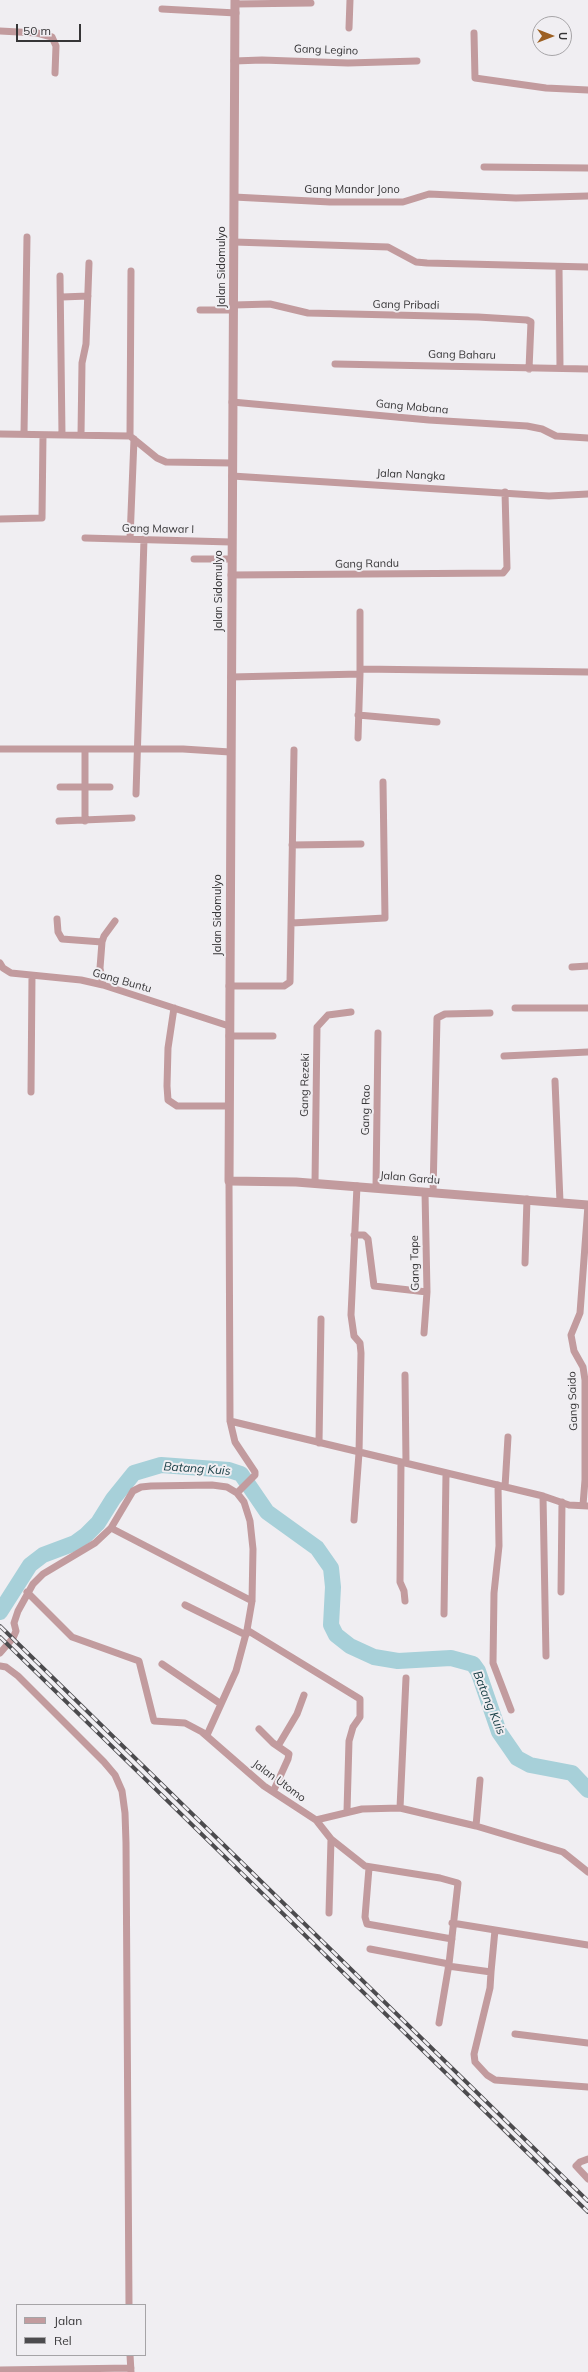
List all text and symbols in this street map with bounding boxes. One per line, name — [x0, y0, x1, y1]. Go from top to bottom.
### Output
scale bar — [18, 16, 83, 42]
north arrow — [532, 16, 572, 56]
text: 50 m — [23, 23, 51, 38]
text: U — [556, 32, 570, 40]
street label: Gang Legino — [294, 42, 358, 58]
street label: Gang Mandor Jono — [304, 183, 400, 197]
street label: Jalan Sidomulyo — [215, 226, 229, 308]
street label: Gang Pribadi — [373, 298, 439, 312]
street label: Gang Baharu — [428, 348, 496, 362]
street label: Gang Mabana — [375, 397, 449, 417]
street label: Jalan Nangka — [376, 467, 446, 483]
street label: Gang Mawar I — [122, 522, 194, 536]
street label: Jalan Sidomulyo — [212, 550, 226, 632]
street label: Gang Randu — [335, 557, 399, 571]
street label: Jalan Sidomulyo — [211, 874, 225, 956]
street label: Gang Buntu — [91, 966, 153, 996]
street label: Gang Rezeki — [298, 1053, 312, 1117]
street label: Gang Rao — [359, 1084, 373, 1136]
street label: Jalan Gardu — [379, 1169, 441, 1187]
street label: Gang Tape — [408, 1235, 422, 1291]
street label: Gang Saido — [565, 1371, 581, 1431]
water label: Batang Kuis — [163, 1459, 231, 1479]
water label: Batang Kuis — [470, 1669, 508, 1737]
street label: Jalan Utomo — [250, 1757, 308, 1805]
legend — [16, 2304, 146, 2356]
text: Jalan — [54, 2313, 82, 2328]
text: Rel — [54, 2333, 72, 2348]

